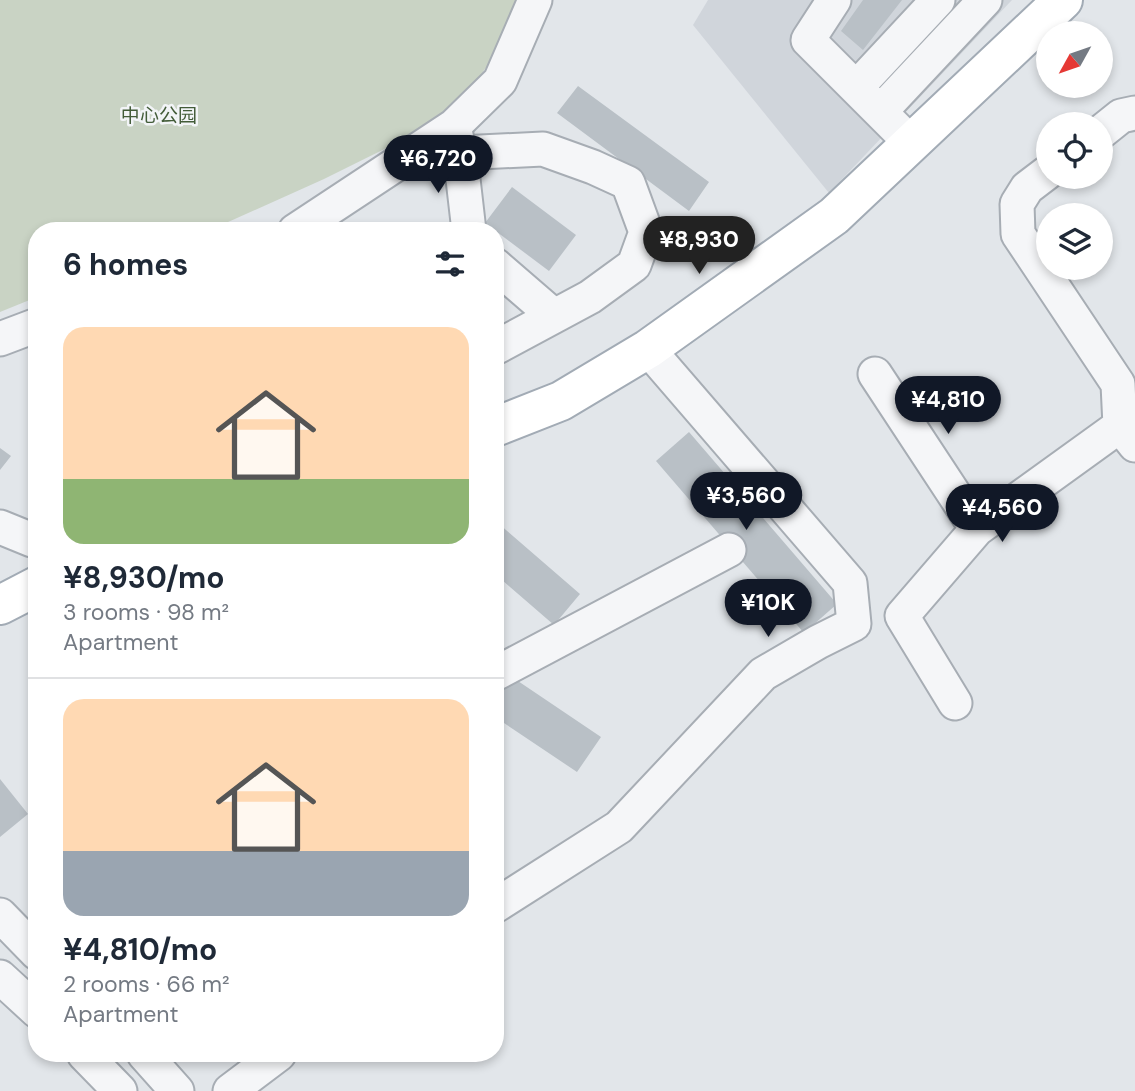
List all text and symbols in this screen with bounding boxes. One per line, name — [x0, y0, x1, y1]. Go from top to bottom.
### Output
north arrow — [1036, 21, 1113, 98]
map controls — [1036, 21, 1113, 280]
park label: 中心公园 — [121, 103, 197, 128]
button: locate — [1036, 112, 1113, 189]
pin: ¥6,720 — [381, 136, 495, 195]
text: ¥6,720 — [400, 143, 476, 173]
button: layers — [1036, 203, 1113, 280]
pin: ¥8,930 — [642, 216, 756, 276]
text: ¥8,930 — [659, 224, 739, 254]
text: 6 homes — [63, 245, 188, 284]
icon: filters — [431, 245, 469, 283]
icon: home — [203, 372, 329, 498]
pin: ¥4,810 — [891, 376, 1005, 436]
text: ¥4,810 — [911, 384, 985, 414]
pin: ¥3,560 — [689, 472, 803, 532]
text: ¥3,560 — [706, 480, 786, 510]
pin: ¥4,560 — [945, 484, 1059, 544]
text: ¥4,560 — [962, 492, 1042, 522]
text: ¥8,930/mo — [63, 558, 224, 597]
pin: ¥10K — [727, 580, 809, 639]
text: ¥10K — [741, 587, 795, 617]
text: 3 rooms · 98 m² — [63, 597, 229, 627]
text: Apartment — [63, 627, 178, 657]
icon: home — [203, 744, 329, 870]
text: ¥4,810/mo — [63, 930, 217, 969]
text: 2 rooms · 66 m² — [63, 969, 230, 999]
text: Apartment — [63, 999, 178, 1029]

